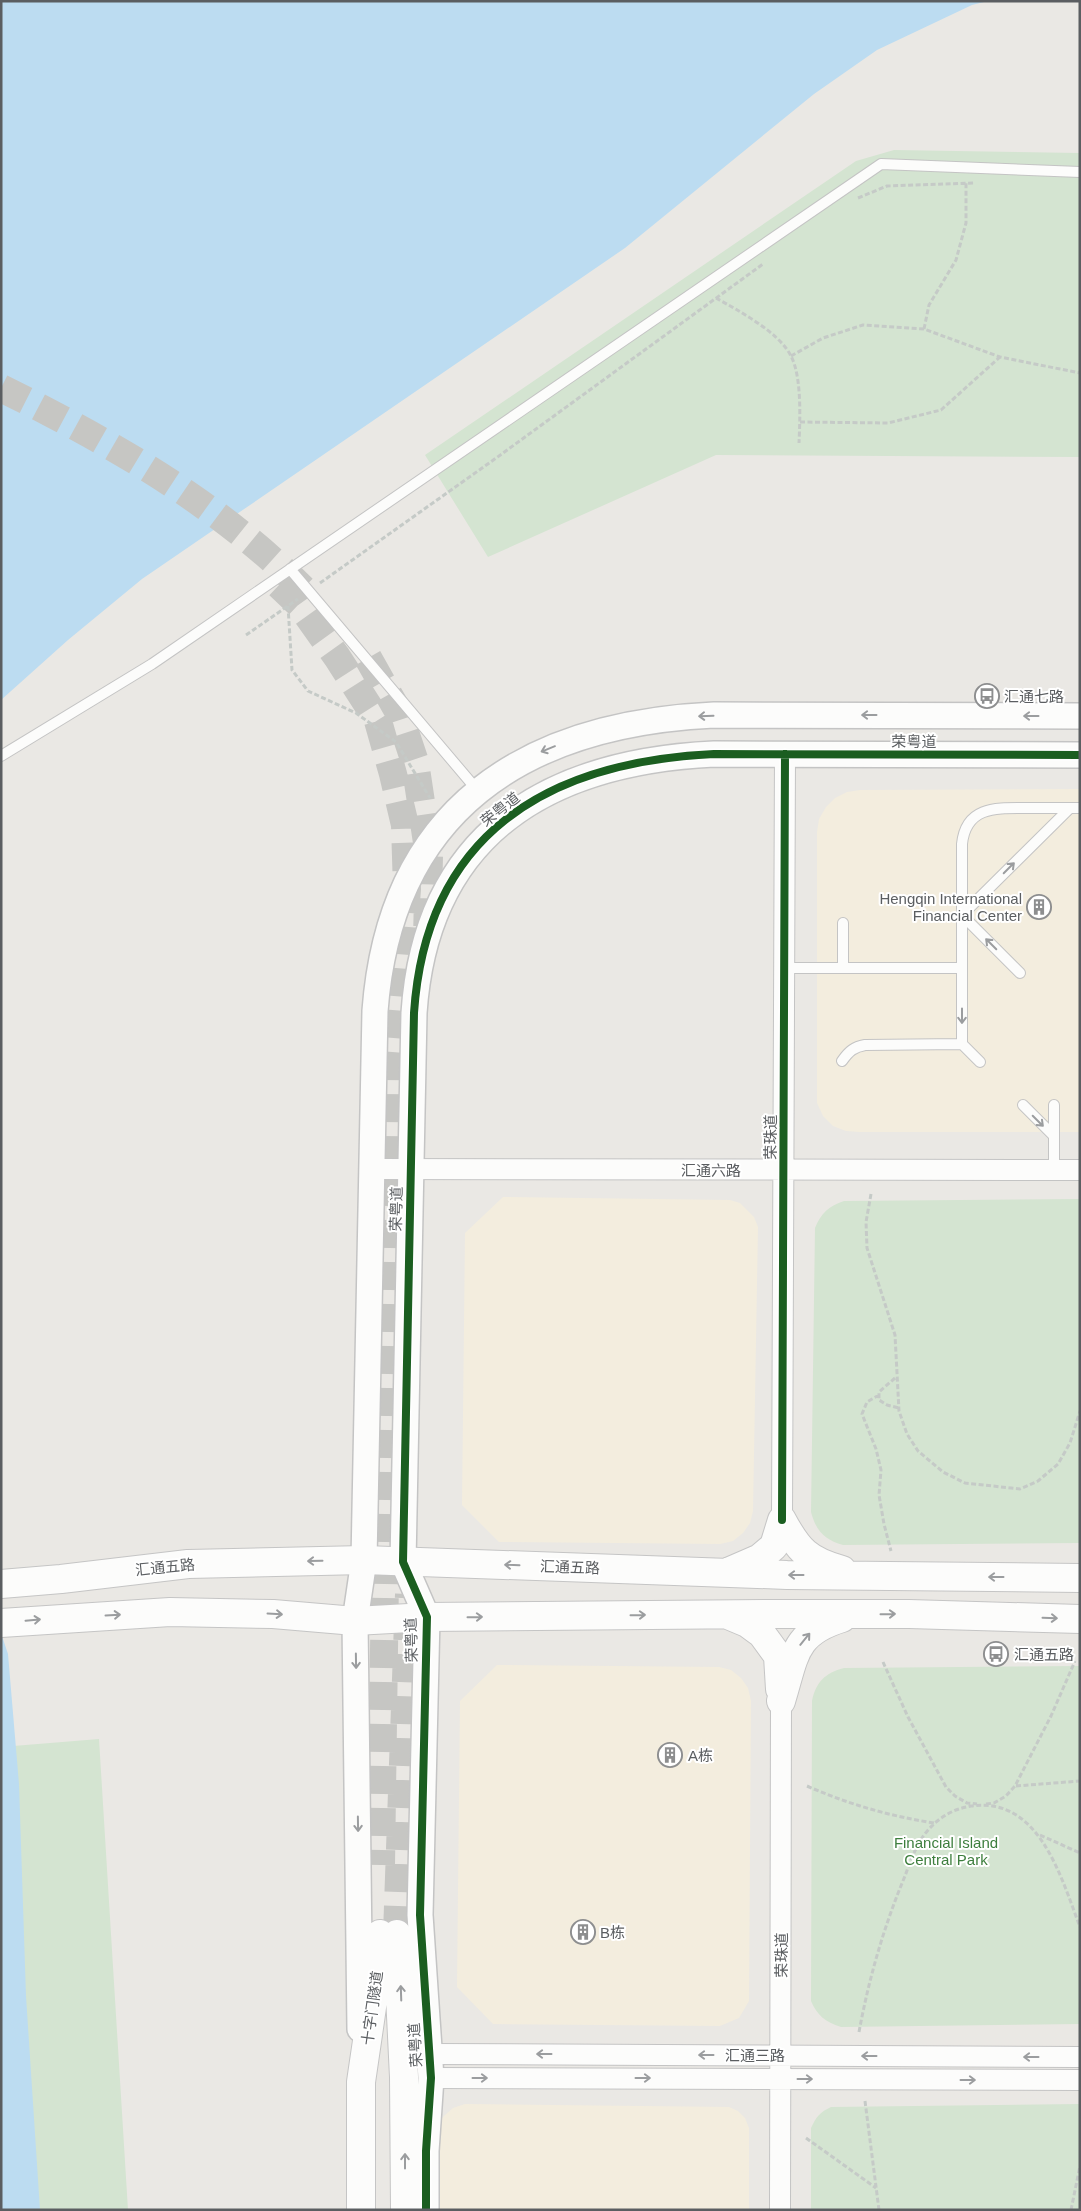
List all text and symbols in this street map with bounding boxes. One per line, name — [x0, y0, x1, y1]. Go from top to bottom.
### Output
bus stop icon: 汇通七路 — [974, 683, 1000, 709]
place label: 汇通七路 — [1004, 688, 1064, 705]
one-way arrow — [861, 710, 877, 720]
one-way arrow — [698, 711, 714, 720]
one-way arrow — [1023, 711, 1040, 721]
street label: 荣粤道 — [891, 733, 937, 750]
one-way arrow — [541, 745, 556, 755]
street label: 荣粤道 — [477, 788, 523, 830]
one-way arrow — [1003, 862, 1015, 874]
place label: Hengqin International Financial Center — [879, 890, 1022, 924]
building icon: Hengqin International Financial Center — [1026, 894, 1052, 920]
one-way arrow — [985, 938, 997, 950]
one-way arrow — [957, 1008, 967, 1024]
street label: 荣珠道 — [762, 1114, 779, 1160]
one-way arrow — [1032, 1114, 1044, 1126]
street label: 汇通六路 — [681, 1162, 741, 1179]
street label: 荣粤道 — [387, 1186, 405, 1232]
street label: 汇通五路 — [134, 1555, 196, 1579]
one-way arrow — [307, 1556, 324, 1566]
street label: 汇通五路 — [540, 1557, 600, 1577]
one-way arrow — [504, 1561, 520, 1570]
one-way arrow — [789, 1571, 805, 1580]
one-way arrow — [988, 1572, 1004, 1582]
one-way arrow — [880, 1609, 896, 1619]
one-way arrow — [267, 1610, 283, 1619]
one-way arrow — [630, 1610, 646, 1620]
one-way arrow — [104, 1611, 120, 1620]
one-way arrow — [467, 1612, 483, 1622]
one-way arrow — [1042, 1613, 1058, 1623]
one-way arrow — [24, 1615, 40, 1625]
street label: 荣粤道 — [402, 1617, 420, 1663]
one-way arrow — [799, 1633, 810, 1646]
bus stop icon: 汇通五路 — [983, 1641, 1009, 1667]
place label: 汇通五路 — [1014, 1646, 1074, 1663]
one-way arrow — [351, 1652, 361, 1669]
building icon: A栋 — [657, 1742, 683, 1768]
place label: A栋 — [688, 1747, 713, 1764]
one-way arrow — [353, 1815, 363, 1831]
park label: Financial Island Central Park — [894, 1834, 998, 1868]
building icon: B栋 — [570, 1919, 596, 1945]
place label: B栋 — [600, 1924, 625, 1941]
street label: 荣珠道 — [773, 1932, 790, 1978]
street label: 十字门隧道 — [358, 1970, 386, 2046]
one-way arrow — [397, 1985, 406, 2001]
street label: 荣粤道 — [405, 2022, 425, 2068]
street label: 汇通三路 — [725, 2047, 785, 2064]
one-way arrow — [536, 2049, 552, 2059]
one-way arrow — [698, 2050, 714, 2060]
one-way arrow — [861, 2051, 877, 2061]
one-way arrow — [1023, 2052, 1040, 2062]
one-way arrow — [472, 2073, 488, 2083]
one-way arrow — [634, 2073, 650, 2083]
one-way arrow — [796, 2074, 813, 2084]
one-way arrow — [959, 2075, 975, 2084]
one-way arrow — [400, 2153, 410, 2170]

